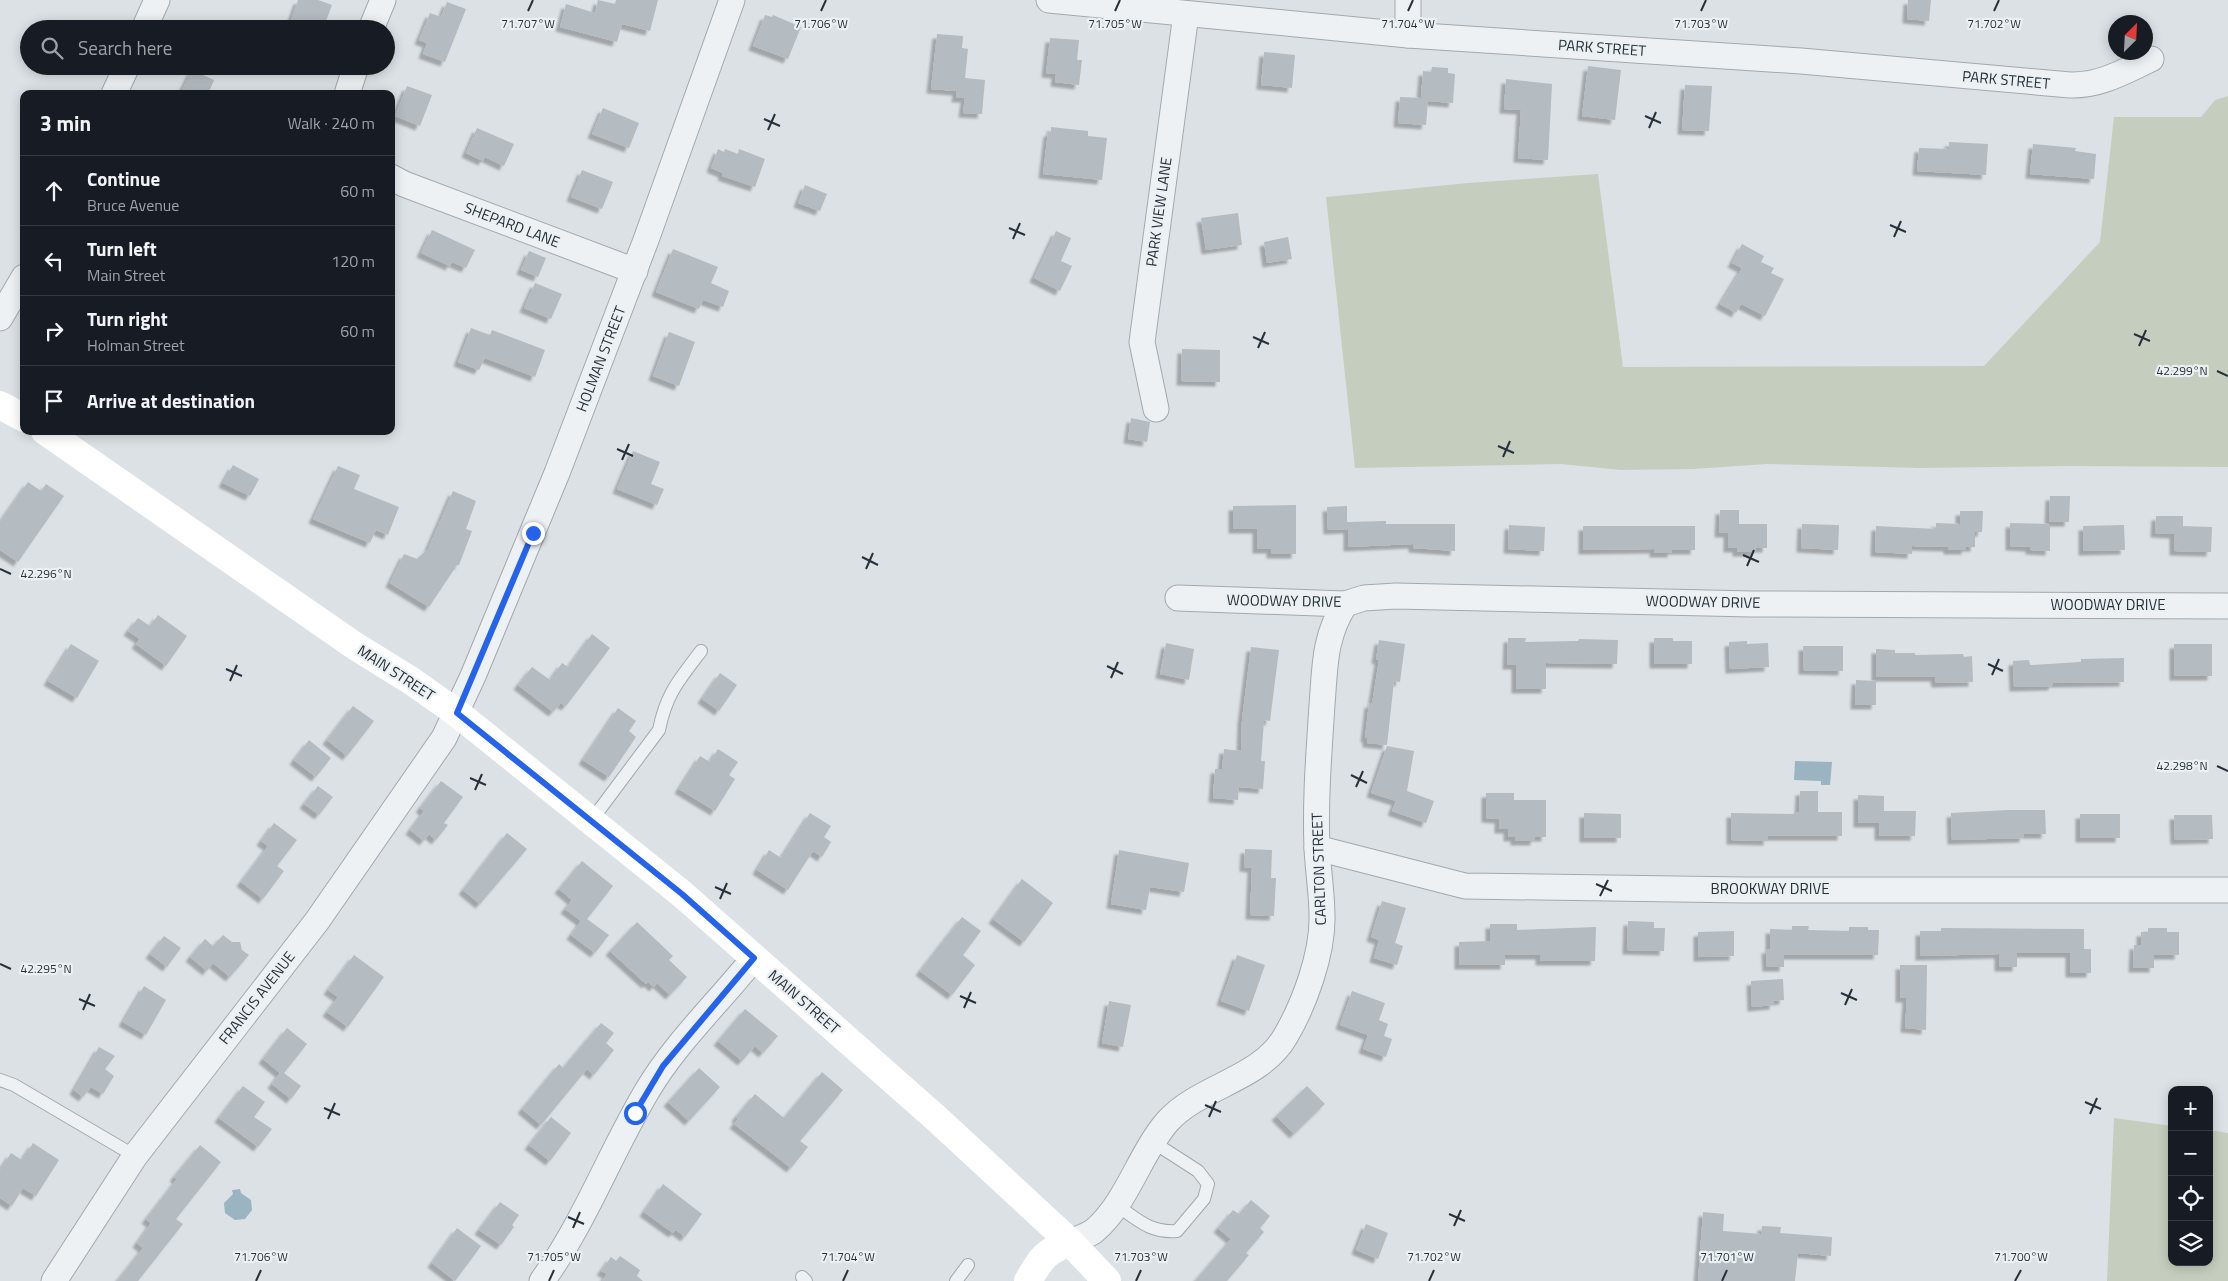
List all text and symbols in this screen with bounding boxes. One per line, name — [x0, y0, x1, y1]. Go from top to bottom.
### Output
text: 71.707°W — [501, 14, 555, 33]
text: 71.706°W — [794, 14, 848, 33]
text: 71.705°W — [1088, 14, 1142, 33]
text: 71.704°W — [1381, 14, 1435, 33]
text: 71.703°W — [1674, 14, 1728, 33]
text: 71.702°W — [1967, 14, 2021, 33]
north arrow — [2108, 15, 2153, 60]
search box — [20, 20, 395, 75]
text: Search here — [78, 33, 172, 62]
street label: PARK STREET — [1557, 33, 1647, 62]
icon: search — [38, 34, 66, 62]
street label: PARK STREET — [1961, 64, 2051, 95]
text: 3 min — [40, 107, 91, 139]
text: Walk · 240 m — [287, 111, 375, 135]
street label: PARK VIEW LANE — [1139, 156, 1178, 268]
text: Continue — [87, 164, 160, 193]
icon: ahead — [40, 177, 68, 205]
text: 60 m — [340, 179, 375, 203]
text: Bruce Avenue — [87, 193, 179, 217]
street label: SHEPARD LANE — [461, 196, 563, 253]
text: Turn left — [87, 234, 157, 263]
icon: left — [40, 247, 68, 275]
text: 120 m — [331, 249, 375, 273]
text: Main Street — [87, 263, 165, 287]
street label: HOLMAN STREET — [570, 302, 631, 415]
text: Turn right — [87, 304, 168, 333]
icon: right — [40, 317, 68, 345]
text: 60 m — [340, 319, 375, 343]
text: Holman Street — [87, 333, 185, 357]
text: 42.299°N — [2156, 361, 2208, 380]
text: Arrive at destination — [87, 386, 255, 415]
icon: arrive — [40, 387, 68, 415]
route end — [522, 522, 545, 545]
text: 42.296°N — [20, 564, 72, 583]
street label: WOODWAY DRIVE — [1226, 588, 1342, 613]
street label: WOODWAY DRIVE — [1645, 589, 1761, 614]
street label: WOODWAY DRIVE — [2051, 593, 2165, 616]
street label: MAIN STREET — [353, 639, 440, 706]
text: 42.298°N — [2156, 756, 2208, 775]
street label: CARLTON STREET — [1305, 812, 1332, 926]
street label: BROOKWAY DRIVE — [1711, 877, 1830, 900]
street label: FRANCIS AVENUE — [213, 946, 300, 1049]
text: 42.295°N — [20, 959, 72, 978]
street label: MAIN STREET — [763, 964, 845, 1039]
map controls — [2168, 1086, 2213, 1266]
button: + — [2168, 1086, 2213, 1131]
route start — [624, 1102, 647, 1125]
button: − — [2168, 1131, 2213, 1176]
button: locate — [2168, 1176, 2213, 1221]
button: layers — [2168, 1221, 2213, 1266]
text: 71.706°W — [234, 1247, 288, 1266]
text: 71.705°W — [527, 1247, 581, 1266]
text: 71.704°W — [821, 1247, 875, 1266]
text: 71.703°W — [1114, 1247, 1168, 1266]
text: 71.702°W — [1407, 1247, 1461, 1266]
text: 71.701°W — [1700, 1247, 1754, 1266]
text: 71.700°W — [1994, 1247, 2048, 1266]

